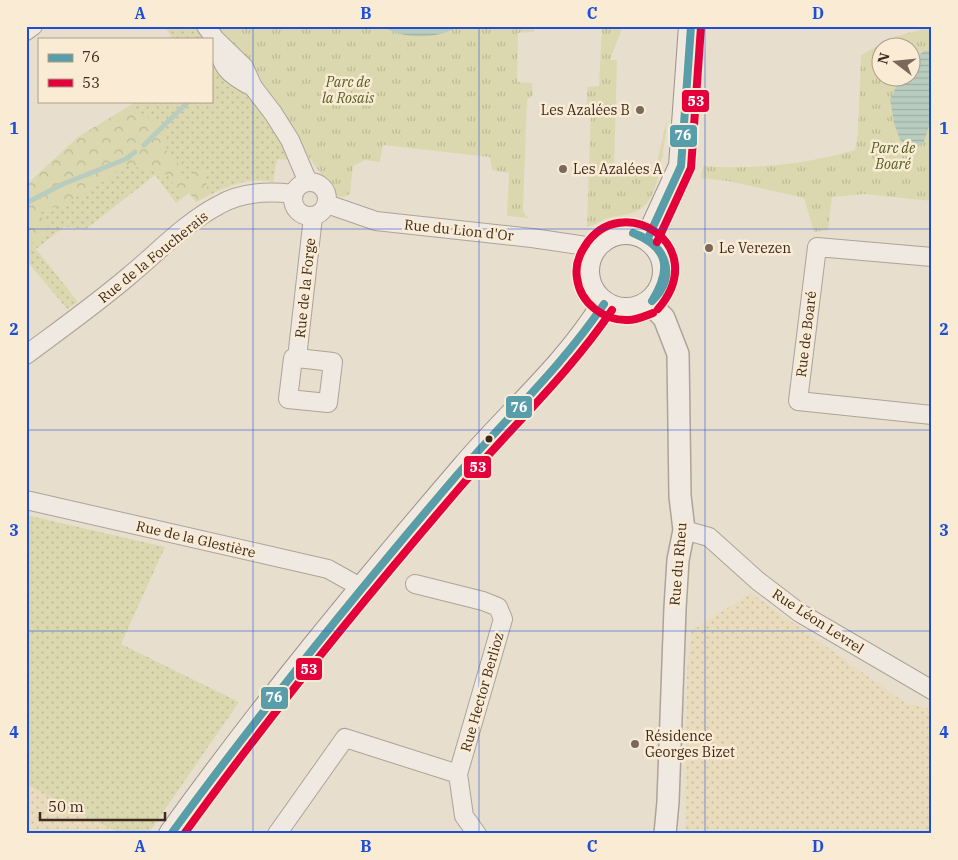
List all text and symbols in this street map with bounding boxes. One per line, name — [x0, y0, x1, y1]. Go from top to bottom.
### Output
text: A — [134, 3, 146, 23]
text: B — [360, 3, 372, 23]
text: C — [587, 3, 597, 23]
text: D — [812, 3, 824, 23]
legend — [38, 38, 212, 102]
north arrow — [870, 38, 920, 88]
text: 76 — [82, 47, 100, 66]
text: N — [873, 51, 894, 66]
text: 53 — [82, 73, 100, 92]
park label: Parc de la Rosais — [322, 73, 375, 107]
line badge: 53 — [681, 89, 710, 113]
text: 53 — [688, 92, 704, 110]
place label: Les Azalées B — [541, 101, 630, 119]
marker: Les Azalées B — [634, 104, 646, 116]
text: 1 — [9, 118, 19, 138]
text: 1 — [939, 118, 949, 138]
line badge: 76 — [669, 124, 698, 148]
text: 76 — [675, 126, 691, 144]
park label: Parc de Boaré — [870, 139, 916, 173]
place label: Les Azalées A — [573, 160, 663, 178]
marker: Les Azalées A — [557, 163, 569, 175]
street label: Rue de la Foucherais — [94, 207, 212, 307]
street label: Rue du Lion d'Or — [403, 215, 515, 245]
street label: Rue de la Forge — [291, 237, 319, 339]
place label: Le Verezen — [719, 239, 791, 257]
marker: Le Verezen — [703, 242, 715, 254]
street label: Rue de Boaré — [792, 290, 820, 378]
text: 2 — [9, 319, 19, 339]
text: 2 — [939, 319, 949, 339]
line badge: 76 — [505, 395, 533, 419]
text: 76 — [511, 398, 527, 416]
unlabelled marker — [484, 434, 494, 444]
line badge: 53 — [463, 455, 492, 479]
text: 53 — [470, 458, 486, 476]
street label: Rue de la Glestière — [134, 516, 258, 562]
text: 3 — [9, 520, 19, 540]
text: 3 — [939, 520, 949, 540]
street label: Rue du Rheu — [665, 521, 691, 606]
street label: Rue Léon Levrel — [769, 585, 867, 657]
street label: Rue Hector Berlioz — [456, 630, 508, 754]
line badge: 53 — [295, 657, 323, 681]
text: 53 — [301, 660, 317, 678]
line badge: 76 — [260, 686, 289, 710]
text: 76 — [266, 688, 282, 706]
text: 4 — [9, 722, 19, 742]
text: 4 — [939, 722, 949, 742]
place label: Résidence Georges Bizet — [645, 727, 735, 761]
marker: Résidence Georges Bizet — [629, 738, 641, 750]
scale bar — [40, 790, 165, 822]
text: 50 m — [48, 797, 84, 816]
text: A — [134, 836, 146, 856]
text: B — [360, 836, 372, 856]
text: C — [587, 836, 597, 856]
text: D — [812, 836, 824, 856]

